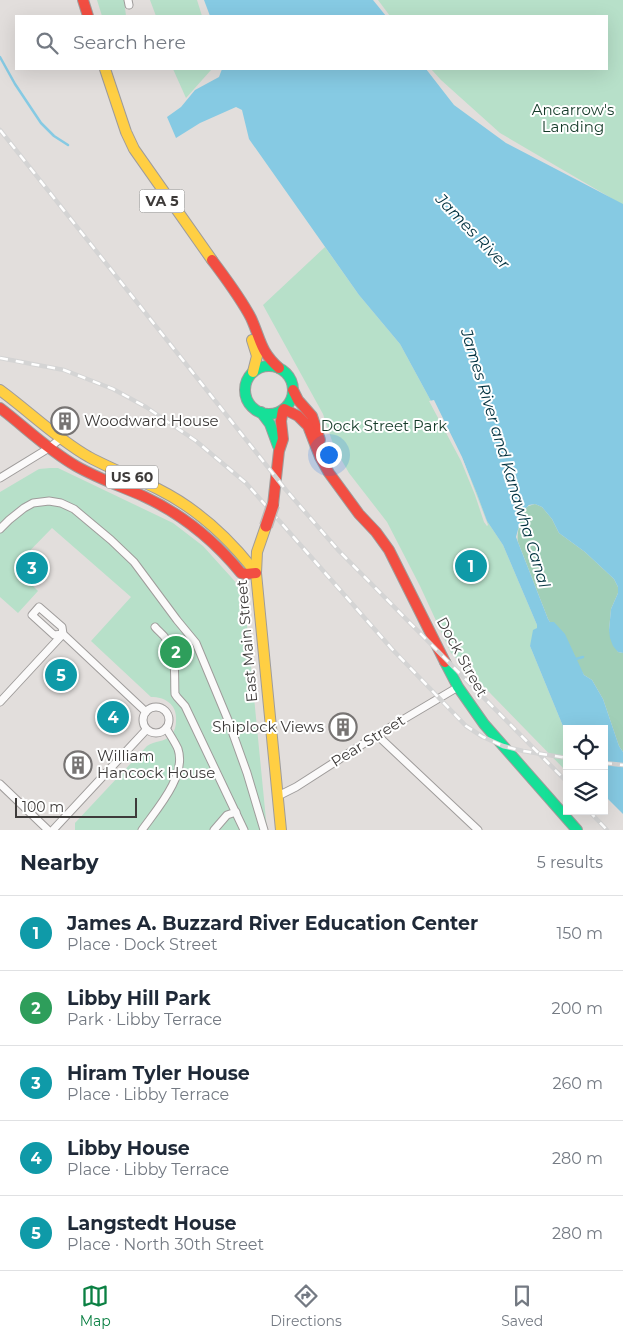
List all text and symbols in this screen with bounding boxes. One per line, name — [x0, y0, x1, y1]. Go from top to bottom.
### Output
search box — [15, 15, 608, 70]
icon: search — [33, 29, 61, 57]
text: Search here — [73, 31, 186, 54]
park label: Ancarrow's Landing — [532, 100, 614, 136]
water label: James River — [431, 189, 514, 274]
road number: VA 5 — [140, 190, 184, 212]
water label: James River and Kanawha Canal — [457, 325, 554, 591]
building icon: Woodward House — [50, 406, 80, 436]
place label: Woodward House — [84, 411, 219, 430]
park label: Dock Street Park — [321, 416, 447, 435]
your location — [316, 442, 342, 468]
road number: US 60 — [106, 466, 158, 488]
pin: 1 — [455, 547, 487, 585]
pin: 3 — [16, 549, 48, 587]
street label: East Main Street — [232, 579, 261, 703]
street label: Dock Street — [433, 614, 492, 700]
pin: 2 — [160, 633, 192, 671]
pin: 5 — [45, 656, 77, 694]
pin: 4 — [97, 698, 129, 736]
street label: Pear Street — [327, 710, 408, 771]
building icon: Shiplock Views — [328, 712, 358, 742]
place label: Shiplock Views — [212, 717, 324, 736]
map controls — [563, 725, 608, 815]
button: locate — [563, 725, 608, 770]
place label: William Hancock House — [97, 746, 215, 782]
building icon: William Hancock House — [63, 750, 93, 780]
button: layers — [563, 770, 608, 815]
scale bar — [15, 795, 138, 818]
text: 100 m — [22, 798, 64, 816]
text: Nearby — [20, 850, 99, 875]
text: 5 results — [537, 853, 603, 872]
text: James A. Buzzard River Education Center — [67, 912, 478, 935]
text: 1 — [33, 924, 39, 943]
text: 150 m — [556, 924, 603, 943]
text: Place · Dock Street — [67, 935, 217, 954]
text: Libby Hill Park — [67, 987, 211, 1010]
text: 2 — [31, 999, 41, 1018]
text: 200 m — [552, 999, 603, 1018]
text: Park · Libby Terrace — [67, 1010, 222, 1029]
text: Hiram Tyler House — [67, 1062, 250, 1085]
text: 3 — [31, 1074, 41, 1093]
text: 260 m — [552, 1074, 603, 1093]
text: Place · Libby Terrace — [67, 1085, 229, 1104]
text: Libby House — [67, 1137, 190, 1160]
text: 4 — [30, 1149, 42, 1168]
text: 280 m — [552, 1149, 603, 1168]
text: Place · Libby Terrace — [67, 1160, 229, 1179]
text: Langstedt House — [67, 1212, 237, 1235]
text: 5 — [31, 1224, 41, 1243]
text: 280 m — [552, 1224, 603, 1243]
text: Place · North 30th Street — [67, 1235, 264, 1254]
tab: Map — [80, 1282, 111, 1330]
tab: Directions — [270, 1282, 342, 1330]
tab: Saved — [501, 1282, 543, 1330]

